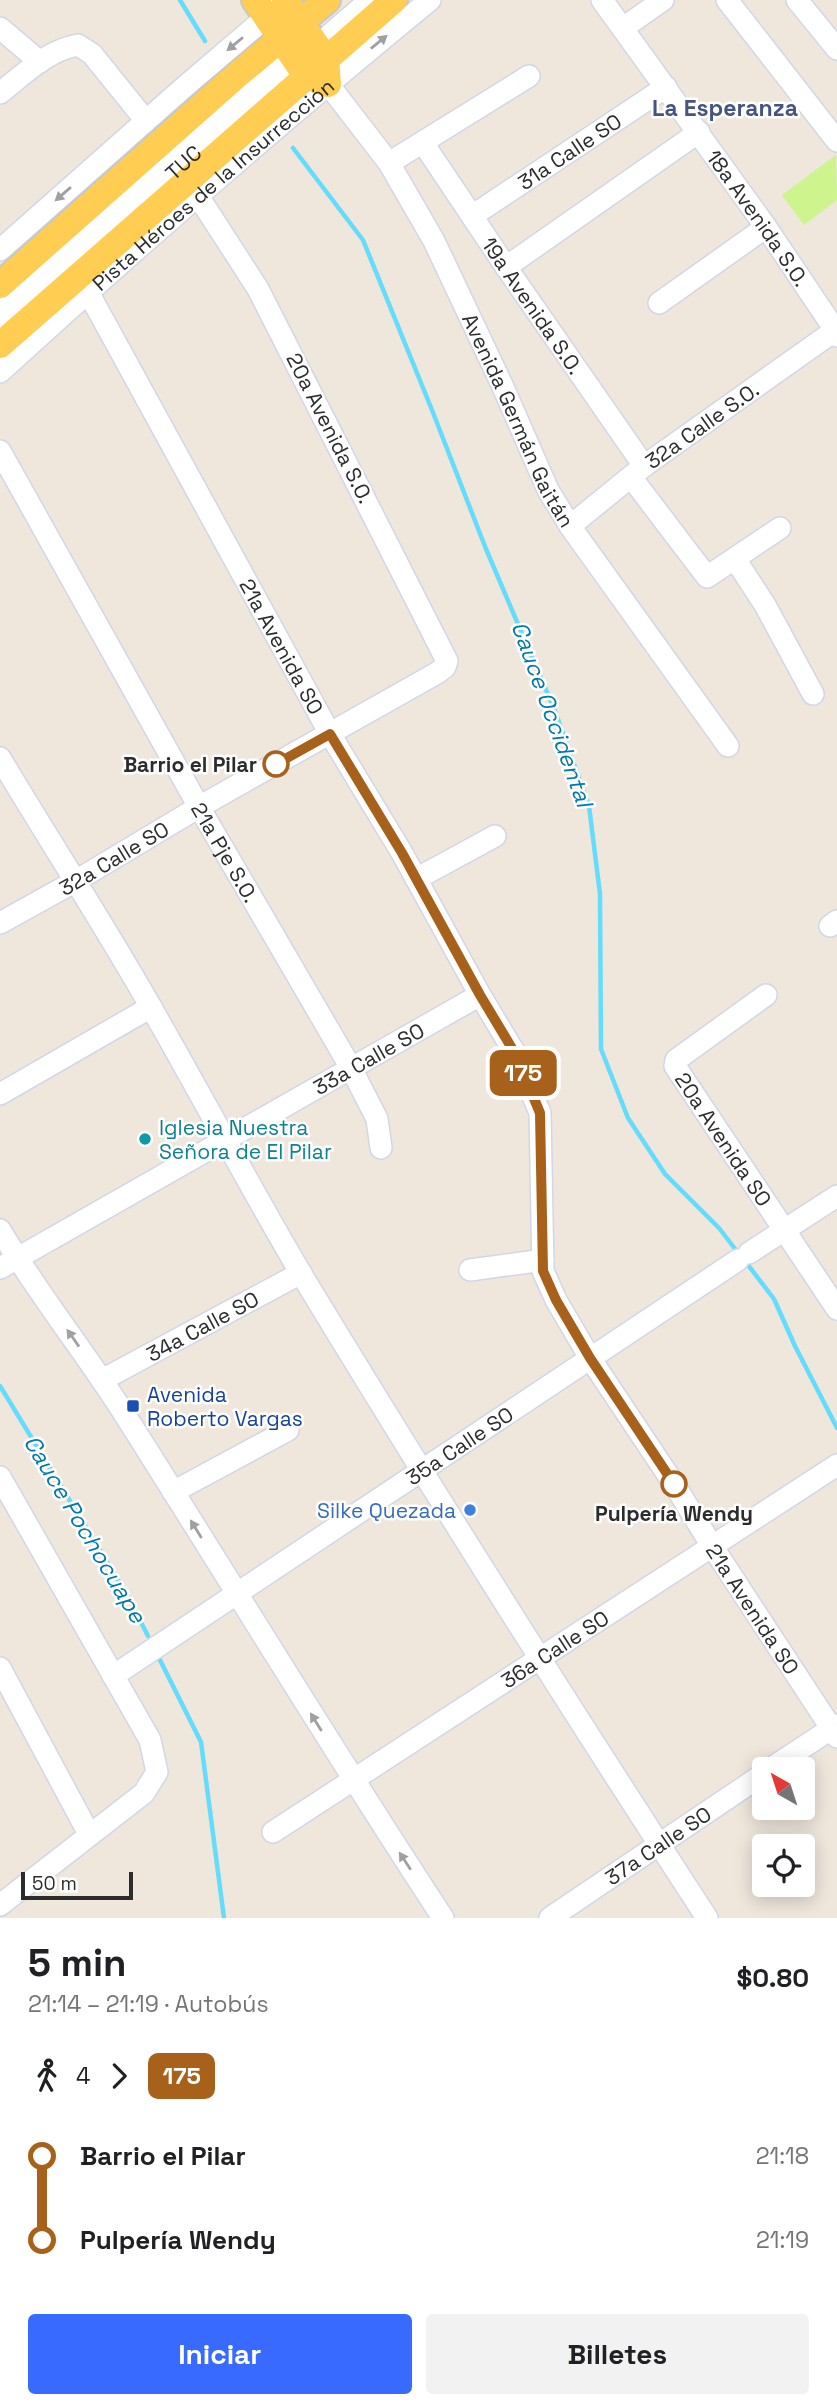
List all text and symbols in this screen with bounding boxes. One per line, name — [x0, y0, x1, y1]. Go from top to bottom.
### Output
one-way arrow — [370, 35, 387, 50]
one-way arrow — [226, 36, 244, 52]
street label: Pista Héroes de la Insurrección — [86, 72, 340, 296]
district label: La Esperanza — [652, 93, 798, 123]
street label: 31a Calle SO — [512, 107, 627, 195]
street label: TUC — [159, 139, 207, 186]
street label: 18a Avenida S.O. — [701, 144, 815, 291]
one-way arrow — [55, 186, 72, 201]
street label: 19a Avenida S.O. — [476, 232, 590, 379]
street label: Avenida Germán Gaitán — [457, 309, 581, 532]
street label: 20a Avenida S.O. — [280, 348, 380, 508]
street label: 32a Calle S.O. — [640, 376, 764, 475]
street label: 21a Avenida SO — [234, 574, 330, 719]
water label: Cauce Occidental — [505, 617, 600, 813]
place label: Barrio el Pilar — [123, 751, 257, 778]
marker: Barrio el Pilar — [263, 751, 289, 777]
street label: 21a Pje S.O. — [186, 797, 265, 907]
street label: 32a Calle SO — [54, 815, 174, 901]
street label: 33a Calle SO — [308, 1016, 429, 1101]
line badge: 175 — [483, 1050, 563, 1096]
text: 175 — [504, 1057, 542, 1088]
street label: 20a Avenida SO — [669, 1067, 778, 1211]
place label: Iglesia Nuestra Señora de El Pilar — [159, 1114, 332, 1165]
marker: Iglesia Nuestra Señora de El Pilar — [137, 1131, 153, 1147]
street label: 34a Calle SO — [141, 1285, 263, 1367]
one-way arrow — [66, 1329, 80, 1347]
place label: Avenida Roberto Vargas — [147, 1381, 303, 1432]
marker: Avenida Roberto Vargas — [125, 1398, 141, 1414]
street label: 35a Calle SO — [400, 1400, 518, 1491]
water label: Cauce Pochocuape — [17, 1429, 154, 1630]
marker: Pulpería Wendy — [661, 1471, 687, 1497]
place label: Silke Quezada — [317, 1497, 456, 1524]
place label: Pulpería Wendy — [595, 1500, 753, 1527]
marker: Silke Quezada — [462, 1502, 478, 1518]
one-way arrow — [190, 1519, 203, 1539]
street label: 21a Avenida SO — [701, 1538, 806, 1679]
street label: 36a Calle SO — [495, 1604, 614, 1694]
one-way arrow — [310, 1713, 323, 1732]
north arrow — [752, 1757, 816, 1820]
map controls — [752, 1757, 815, 1897]
street label: 37a Calle SO — [599, 1800, 716, 1891]
button: locate — [752, 1834, 815, 1897]
one-way arrow — [399, 1851, 412, 1871]
scale bar — [21, 1869, 133, 1901]
text: 50 m — [32, 1871, 77, 1896]
text: 5 min — [28, 1939, 126, 1987]
text: $0.80 — [737, 1961, 809, 1995]
text: 21:14 – 21:19 · Autobús — [28, 1989, 269, 2019]
icon: walk — [28, 2057, 66, 2095]
icon: forward — [100, 2057, 138, 2095]
text: 175 — [162, 2060, 201, 2091]
text: 4 — [76, 2061, 90, 2091]
text: Barrio el Pilar — [80, 2139, 246, 2173]
text: 21:18 — [756, 2141, 809, 2171]
text: Pulpería Wendy — [80, 2223, 276, 2257]
text: 21:19 — [756, 2225, 809, 2255]
button: Iniciar — [28, 2314, 412, 2394]
button: Billetes — [426, 2314, 809, 2394]

